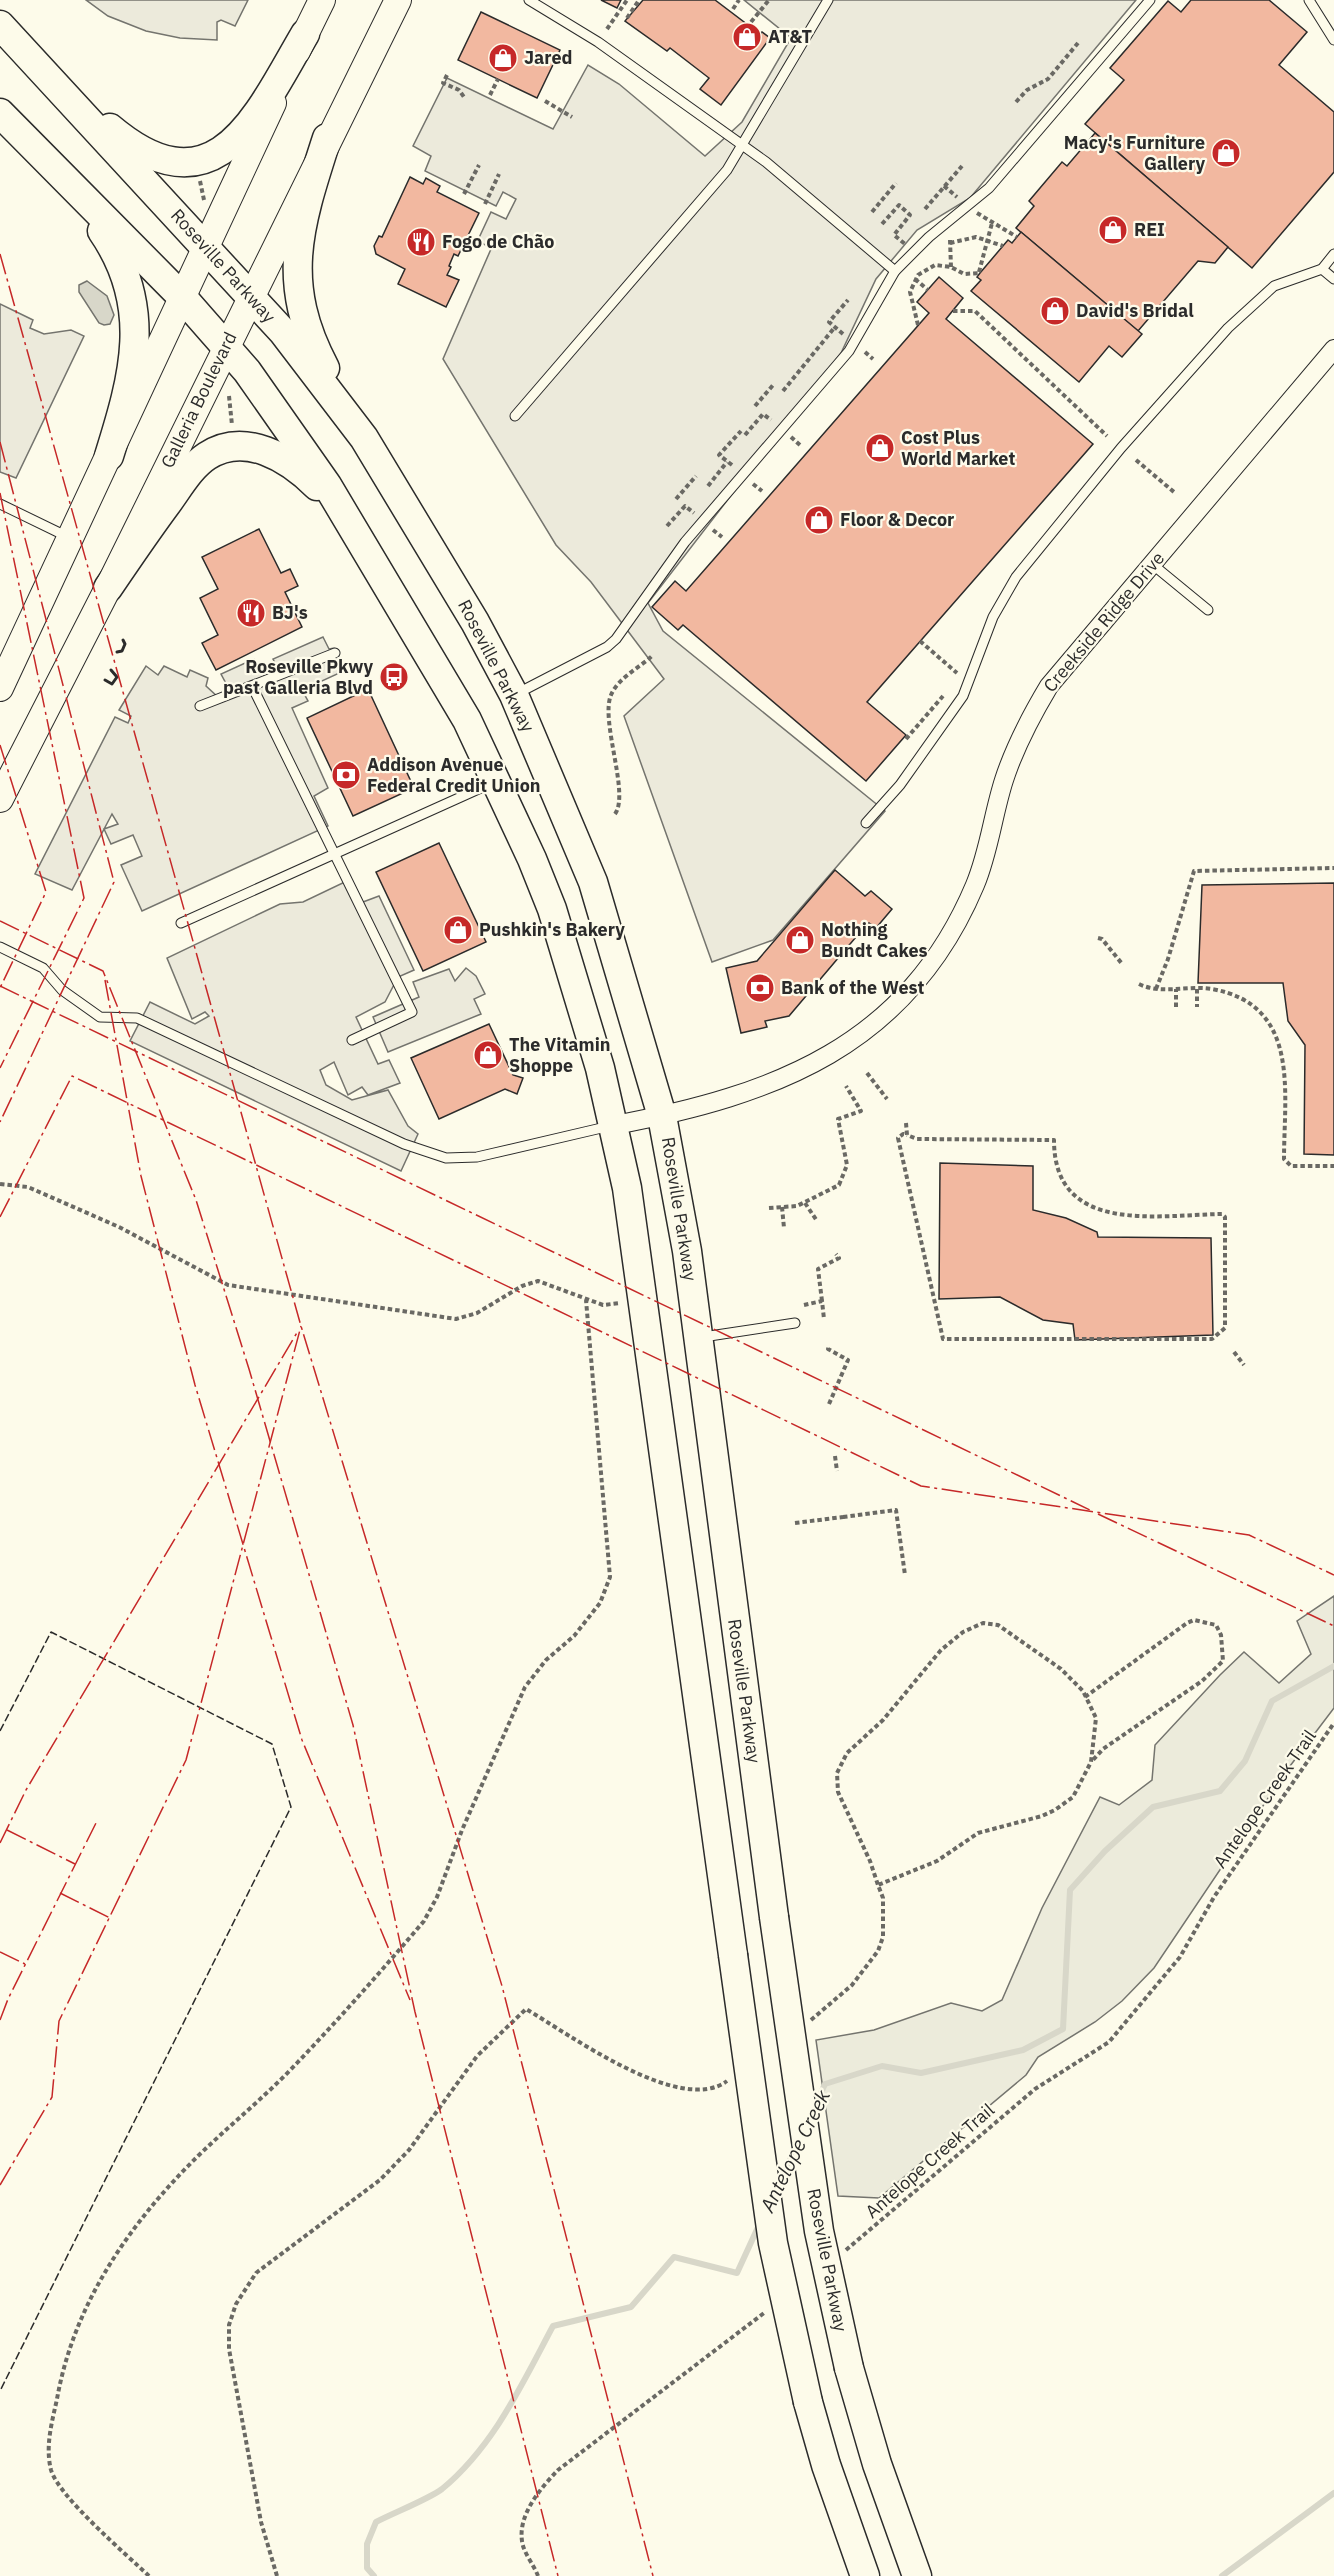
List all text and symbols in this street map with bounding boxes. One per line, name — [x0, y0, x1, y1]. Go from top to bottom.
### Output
shop icon: AT&T — [731, 21, 763, 53]
place label: AT&T — [768, 25, 812, 48]
shop icon: Jared — [487, 42, 519, 74]
place label: Jared — [524, 46, 573, 69]
place label: Macy's Furniture Gallery — [1064, 131, 1205, 175]
shop icon: Macy's Furniture Gallery — [1210, 137, 1242, 169]
street label: Roseville Parkway — [166, 204, 281, 327]
shop icon: REI — [1097, 214, 1129, 246]
place label: REI — [1134, 218, 1165, 241]
restaurant icon: Fogo de Chão — [405, 226, 437, 258]
place label: Fogo de Chão — [442, 230, 554, 253]
shop icon: David's Bridal — [1039, 295, 1071, 327]
place label: David's Bridal — [1076, 299, 1194, 322]
street label: Galleria Boulevard — [156, 328, 241, 472]
place label: Cost Plus World Market — [901, 426, 1015, 470]
shop icon: Cost Plus World Market — [864, 432, 896, 464]
shop icon: Floor & Decor — [803, 504, 835, 536]
place label: Floor & Decor — [840, 508, 954, 531]
street label: Creekside Ridge Drive — [1038, 547, 1169, 697]
street label: Roseville Parkway — [453, 596, 540, 736]
restaurant icon: BJ's — [235, 597, 267, 629]
place label: BJ's — [272, 601, 308, 624]
place label: Roseville Pkwy past Galleria Blvd — [223, 655, 373, 699]
bus stop icon: Roseville Pkwy past Galleria Blvd — [378, 661, 410, 693]
place label: Addison Avenue Federal Credit Union — [367, 753, 541, 797]
bank icon: Addison Avenue Federal Credit Union — [330, 759, 362, 791]
shop icon: Pushkin's Bakery — [442, 914, 474, 946]
place label: Pushkin's Bakery — [479, 918, 625, 941]
place label: Nothing Bundt Cakes — [821, 918, 928, 962]
shop icon: Nothing Bundt Cakes — [784, 924, 816, 956]
bank icon: Bank of the West — [744, 972, 776, 1004]
place label: Bank of the West — [781, 976, 924, 999]
place label: The Vitamin Shoppe — [509, 1033, 611, 1077]
shop icon: The Vitamin Shoppe — [472, 1039, 504, 1071]
street label: Roseville Parkway — [657, 1135, 702, 1283]
street label: Roseville Parkway — [723, 1617, 766, 1765]
street label: Antelope Creek Trail — [1208, 1725, 1321, 1872]
water label: Antelope Creek — [753, 2085, 836, 2217]
street label: Antelope Creek Trail — [860, 2098, 999, 2223]
street label: Roseville Parkway — [802, 2186, 853, 2334]

